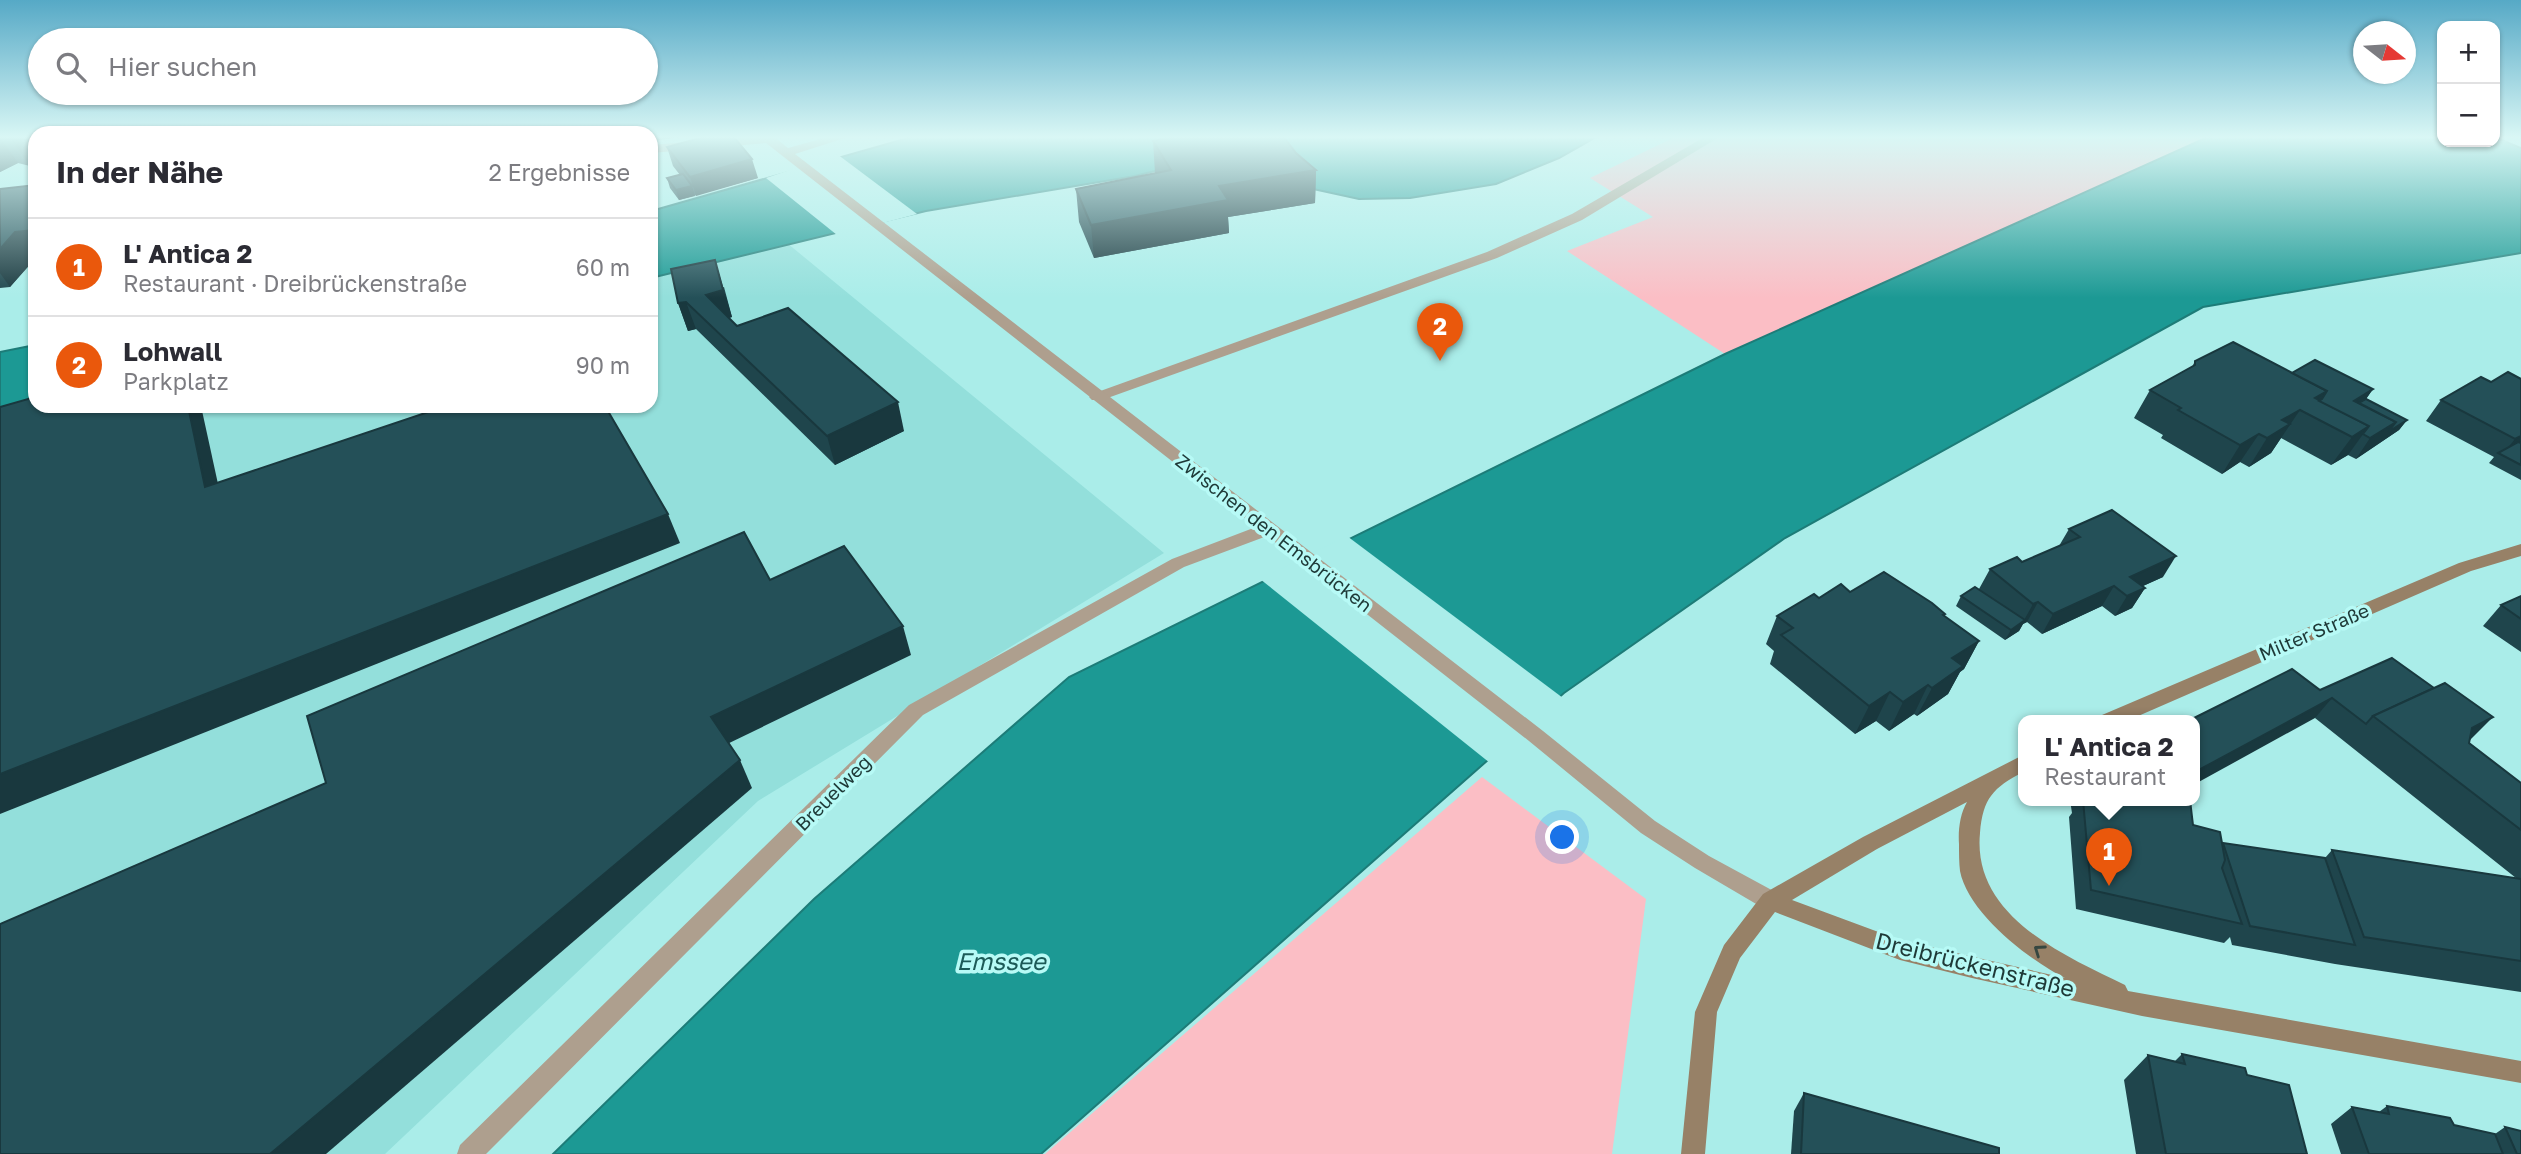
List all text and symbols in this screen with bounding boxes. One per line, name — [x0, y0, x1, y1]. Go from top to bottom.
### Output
north arrow — [2353, 21, 2416, 84]
map controls — [2437, 21, 2500, 147]
button: + — [2437, 21, 2500, 84]
search box — [28, 28, 658, 105]
icon: search — [52, 48, 90, 86]
text: Hier suchen — [108, 51, 257, 82]
button: − — [2437, 84, 2500, 147]
text: In der Nähe — [56, 154, 223, 190]
text: 2 Ergebnisse — [488, 158, 630, 186]
text: L' Antica 2 — [123, 238, 252, 269]
text: 1 — [73, 253, 85, 281]
text: 60 m — [576, 253, 630, 281]
text: Restaurant · Dreibrückenstraße — [123, 269, 467, 297]
pin: 2 — [1417, 303, 1463, 361]
text: Lohwall — [123, 336, 222, 367]
text: 2 — [72, 351, 86, 379]
text: 90 m — [576, 351, 630, 379]
text: Parkplatz — [123, 367, 228, 395]
street label: Zwischen den Emsbrücken — [1172, 449, 1377, 616]
street label: Milter Straße — [2255, 598, 2372, 665]
popup — [2018, 715, 2200, 806]
text: L' Antica 2 — [2044, 731, 2174, 762]
street label: Breuelweg — [790, 750, 875, 835]
text: Restaurant — [2044, 762, 2166, 790]
your location — [1545, 820, 1579, 854]
pin: 1 — [2086, 828, 2132, 886]
street label: Dreibrückenstraße — [1873, 926, 2077, 1002]
water label: Emssee — [956, 946, 1048, 975]
one-way arrow — [2034, 946, 2047, 958]

